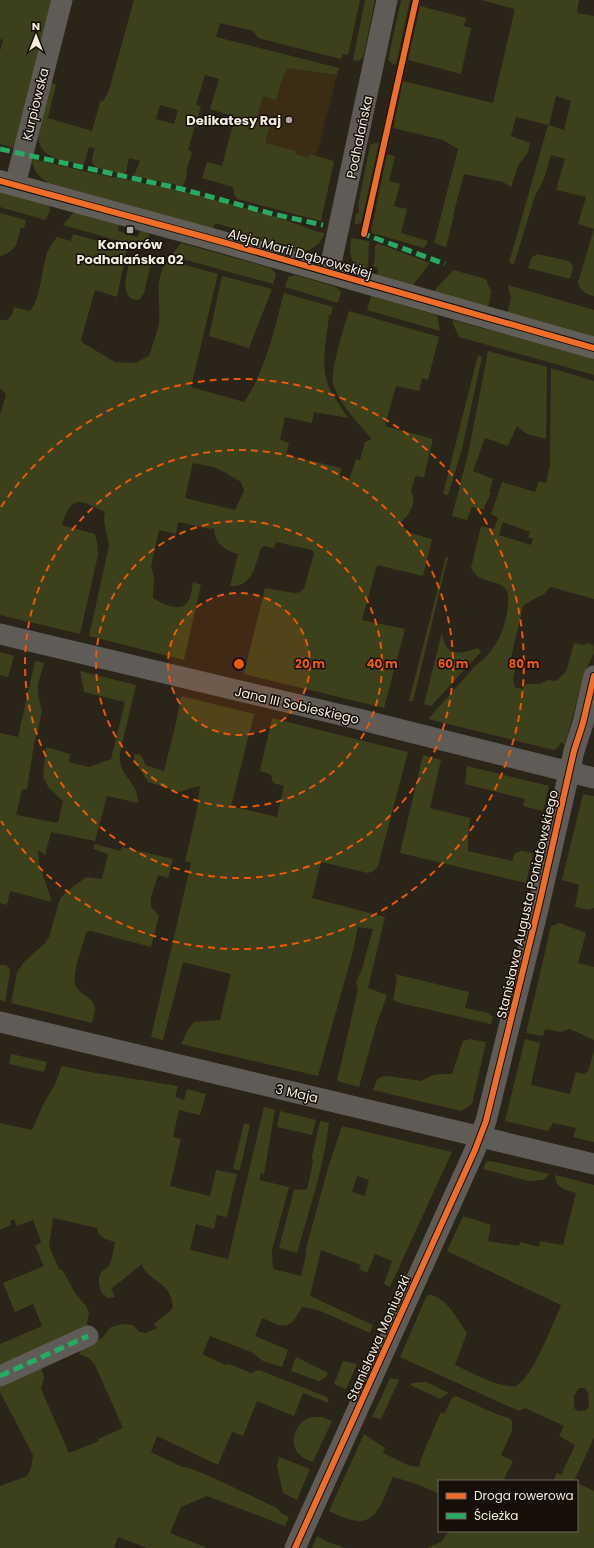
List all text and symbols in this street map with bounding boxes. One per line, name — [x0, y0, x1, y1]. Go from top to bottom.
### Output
north arrow — [16, 16, 56, 56]
text: N — [32, 18, 40, 34]
street label: Kurpiowska — [17, 66, 54, 142]
street label: Podhalańska — [341, 94, 378, 180]
place label: Delikatesy Raj — [186, 111, 281, 130]
marker: Delikatesy Raj — [284, 115, 294, 125]
street label: Aleja Marii Dąbrowskiej — [226, 224, 374, 283]
marker: Komorów Podhalańska 02 — [125, 225, 135, 235]
place label: Komorów Podhalańska 02 — [76, 235, 184, 269]
text: 20 m — [295, 655, 325, 672]
text: 40 m — [366, 655, 398, 672]
text: 60 m — [438, 655, 469, 672]
text: 80 m — [509, 655, 540, 672]
centre of rings — [232, 657, 246, 671]
street label: Jana III Sobieskiego — [233, 682, 361, 729]
street label: Stanisława Augusta Poniatowskiego — [492, 788, 563, 1020]
street label: 3 Maja — [274, 1079, 320, 1108]
street label: Stanisława Moniuszki — [342, 1272, 415, 1404]
legend — [438, 1480, 578, 1532]
text: Droga rowerowa — [474, 1487, 574, 1504]
text: Ścieżka — [474, 1507, 518, 1524]

